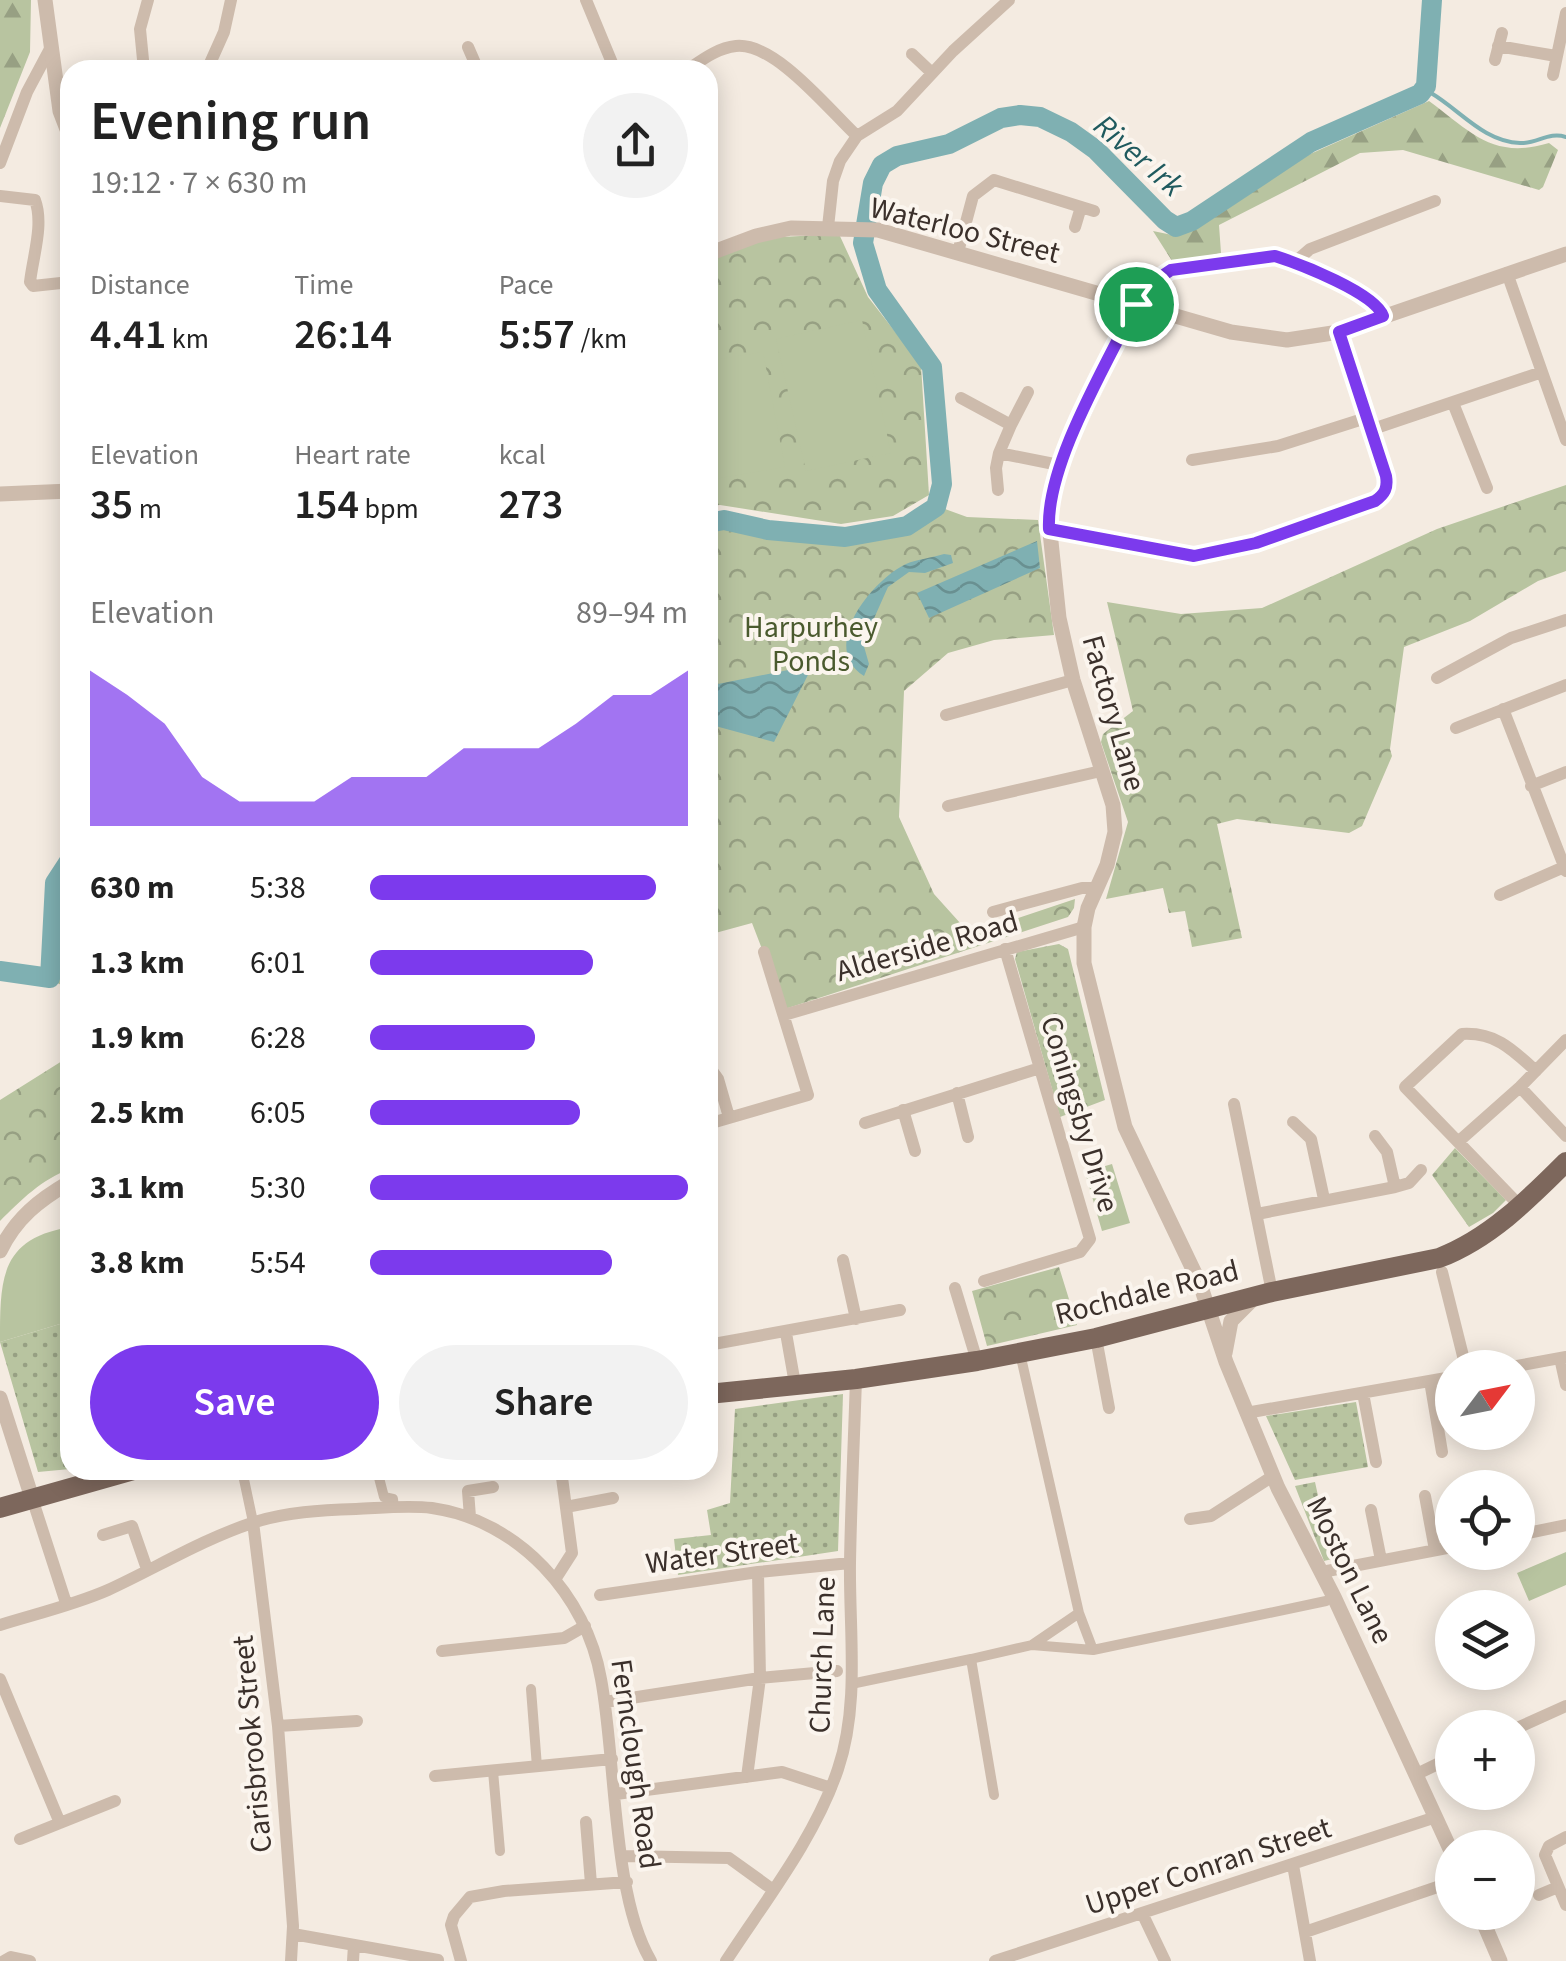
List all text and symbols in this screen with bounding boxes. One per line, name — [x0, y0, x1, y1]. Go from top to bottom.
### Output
text: Evening run — [90, 83, 371, 161]
button: share — [583, 93, 688, 198]
water label: River Irk — [1083, 103, 1194, 209]
text: 19:12 · 7 × 630 m — [90, 160, 308, 206]
street label: Waterloo Street — [865, 186, 1064, 275]
pin — [1094, 262, 1179, 347]
text: Distance — [90, 265, 190, 305]
text: Time — [294, 265, 353, 305]
text: Pace — [499, 265, 554, 305]
icon: arrive — [1109, 277, 1164, 332]
text: 4.41 — [90, 305, 166, 365]
text: 26:14 — [294, 305, 392, 365]
text: 5:57 — [499, 305, 575, 365]
text: km — [166, 319, 209, 359]
text: /km — [575, 319, 627, 359]
text: Elevation — [90, 435, 199, 475]
text: Heart rate — [294, 435, 411, 475]
text: kcal — [499, 435, 546, 475]
text: 35 — [90, 475, 133, 535]
text: 154 — [294, 475, 359, 535]
text: 273 — [499, 475, 563, 535]
text: m — [133, 489, 162, 529]
text: bpm — [359, 489, 419, 529]
text: Elevation — [90, 590, 215, 636]
text: 89–94 m — [576, 590, 688, 636]
park label: Harpurhey Ponds — [744, 606, 878, 683]
street label: Factory Lane — [1071, 630, 1156, 796]
text: 630 m — [90, 865, 175, 911]
text: 5:38 — [250, 865, 306, 911]
street label: Alderside Road — [831, 900, 1023, 993]
text: 1.3 km — [90, 940, 185, 986]
text: 6:01 — [250, 940, 306, 986]
street label: Coningsby Drive — [1029, 1011, 1130, 1217]
text: 1.9 km — [90, 1015, 185, 1061]
text: 6:28 — [250, 1015, 306, 1061]
text: 2.5 km — [90, 1090, 185, 1136]
text: 6:05 — [250, 1090, 306, 1136]
text: 3.1 km — [90, 1165, 185, 1211]
text: 5:30 — [250, 1165, 306, 1211]
text: 3.8 km — [90, 1240, 185, 1286]
text: 5:54 — [250, 1240, 306, 1286]
street label: Rochdale Road — [1051, 1249, 1243, 1336]
button: Save — [90, 1345, 379, 1460]
button: Share — [399, 1345, 688, 1460]
north arrow — [1435, 1350, 1535, 1450]
map controls — [1435, 1350, 1535, 1930]
button: locate — [1435, 1470, 1535, 1570]
street label: Moston Lane — [1295, 1489, 1404, 1651]
street label: Water Street — [643, 1521, 801, 1586]
street label: Church Lane — [798, 1576, 847, 1734]
button: layers — [1435, 1590, 1535, 1690]
street label: Carisbrook Street — [222, 1634, 283, 1854]
street label: Fernclough Road — [599, 1656, 672, 1872]
button: + — [1435, 1710, 1535, 1810]
street label: Upper Conran Street — [1080, 1806, 1337, 1926]
button: − — [1435, 1830, 1535, 1930]

